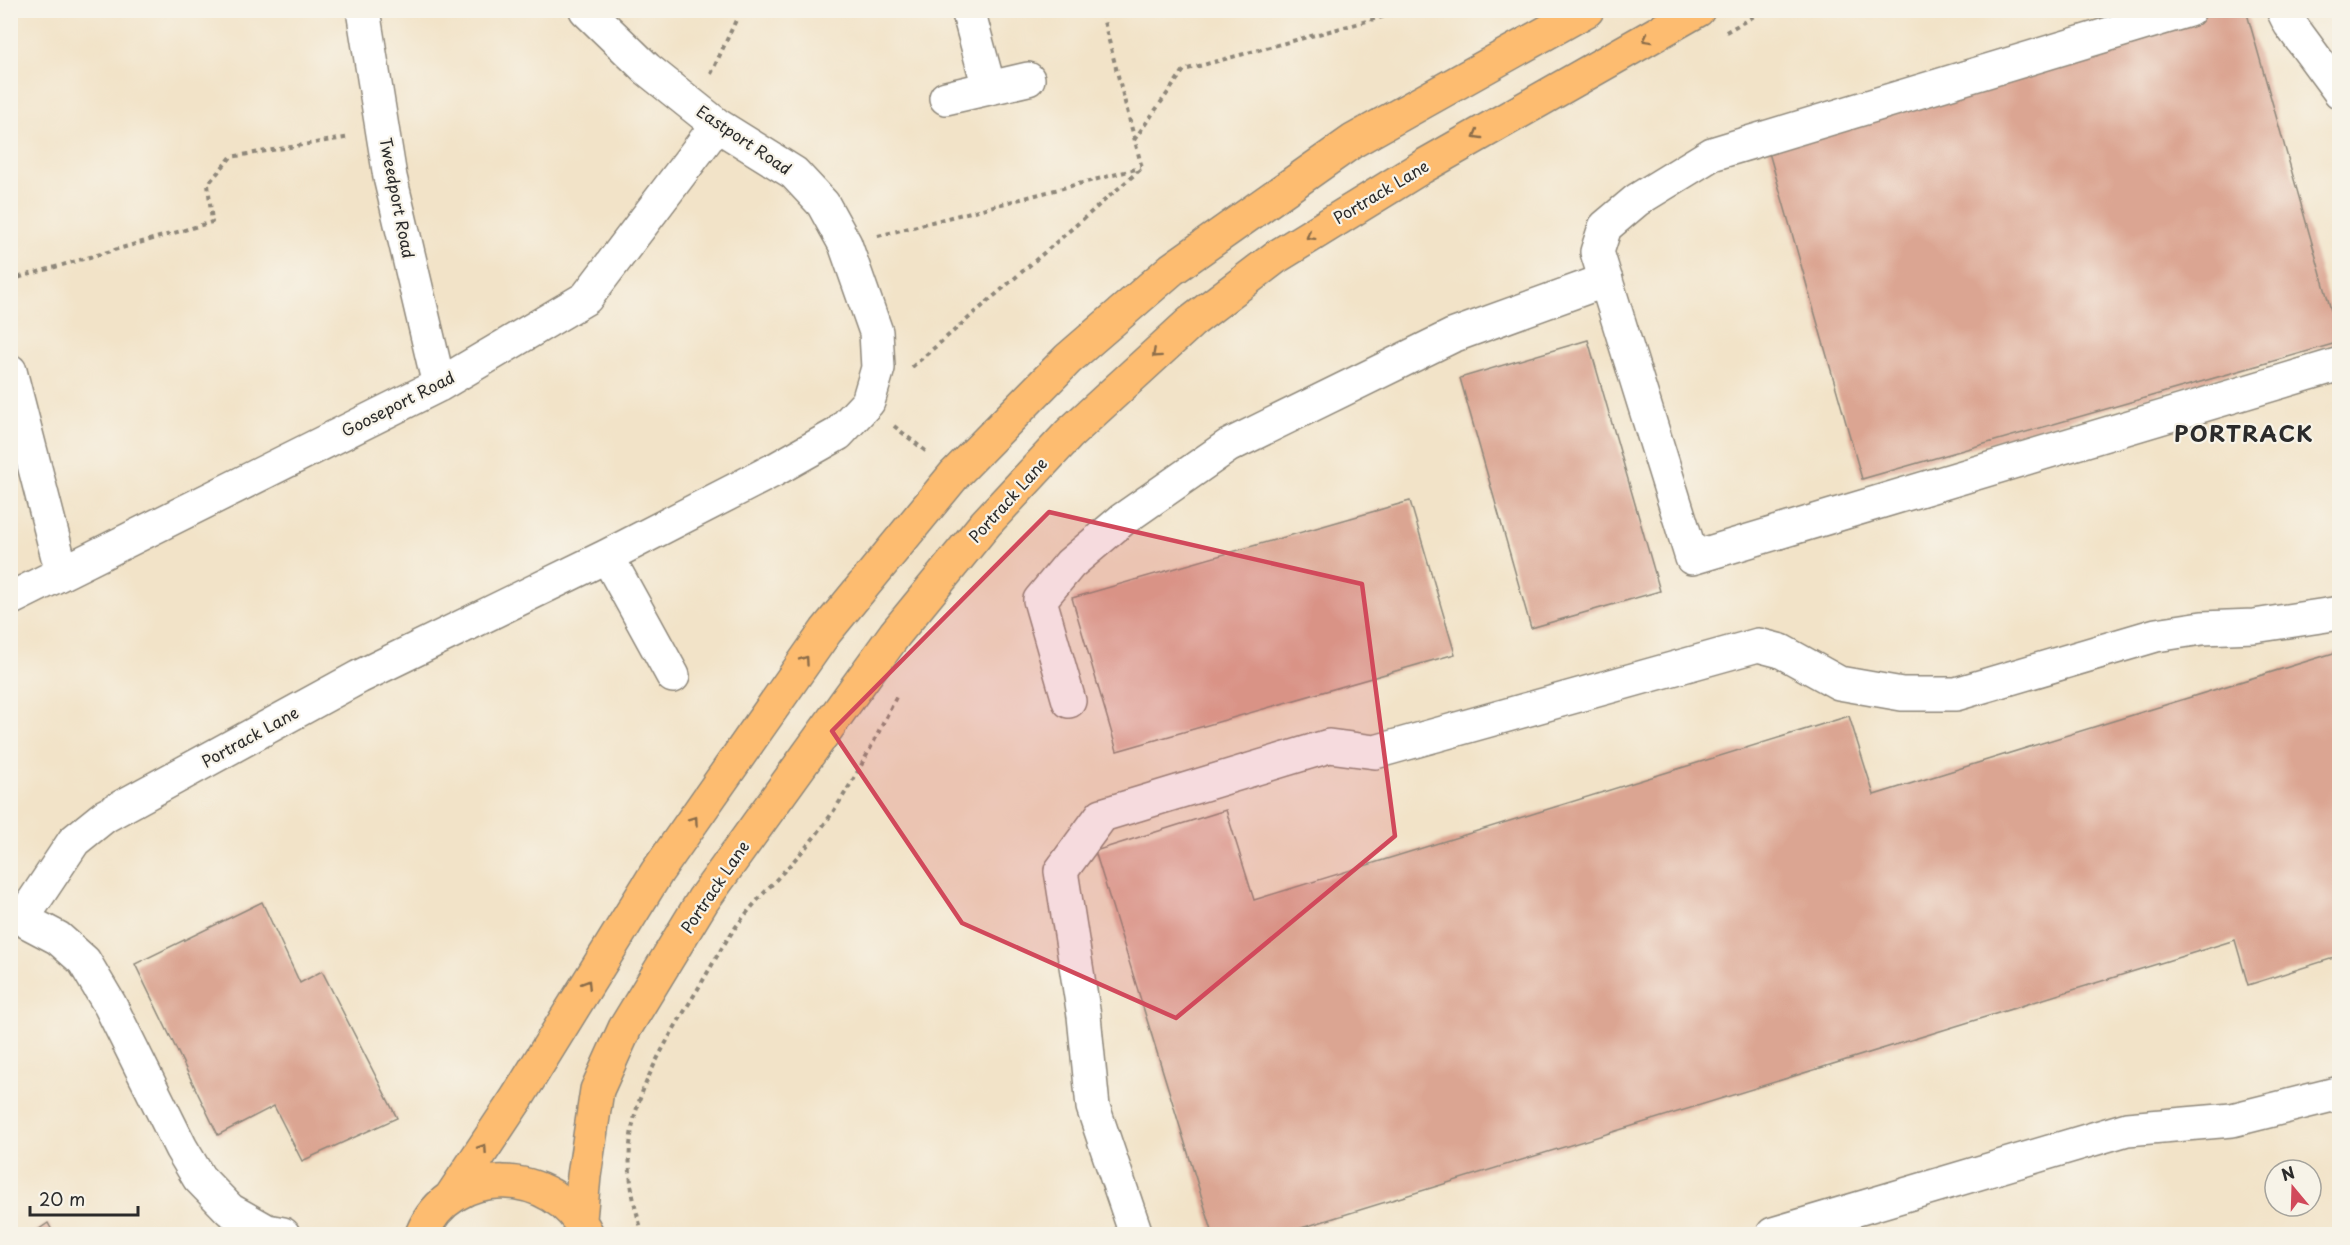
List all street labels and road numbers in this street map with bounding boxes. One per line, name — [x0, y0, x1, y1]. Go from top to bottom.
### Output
street label: Eastport Road — [692, 98, 797, 180]
street label: Tweedport Road — [375, 135, 421, 260]
street label: Portrack Lane — [1328, 153, 1433, 229]
street label: Gooseport Road — [337, 364, 458, 442]
street label: Portrack Lane — [962, 451, 1052, 547]
street label: Portrack Lane — [197, 700, 302, 773]
street label: Portrack Lane — [674, 835, 754, 938]

